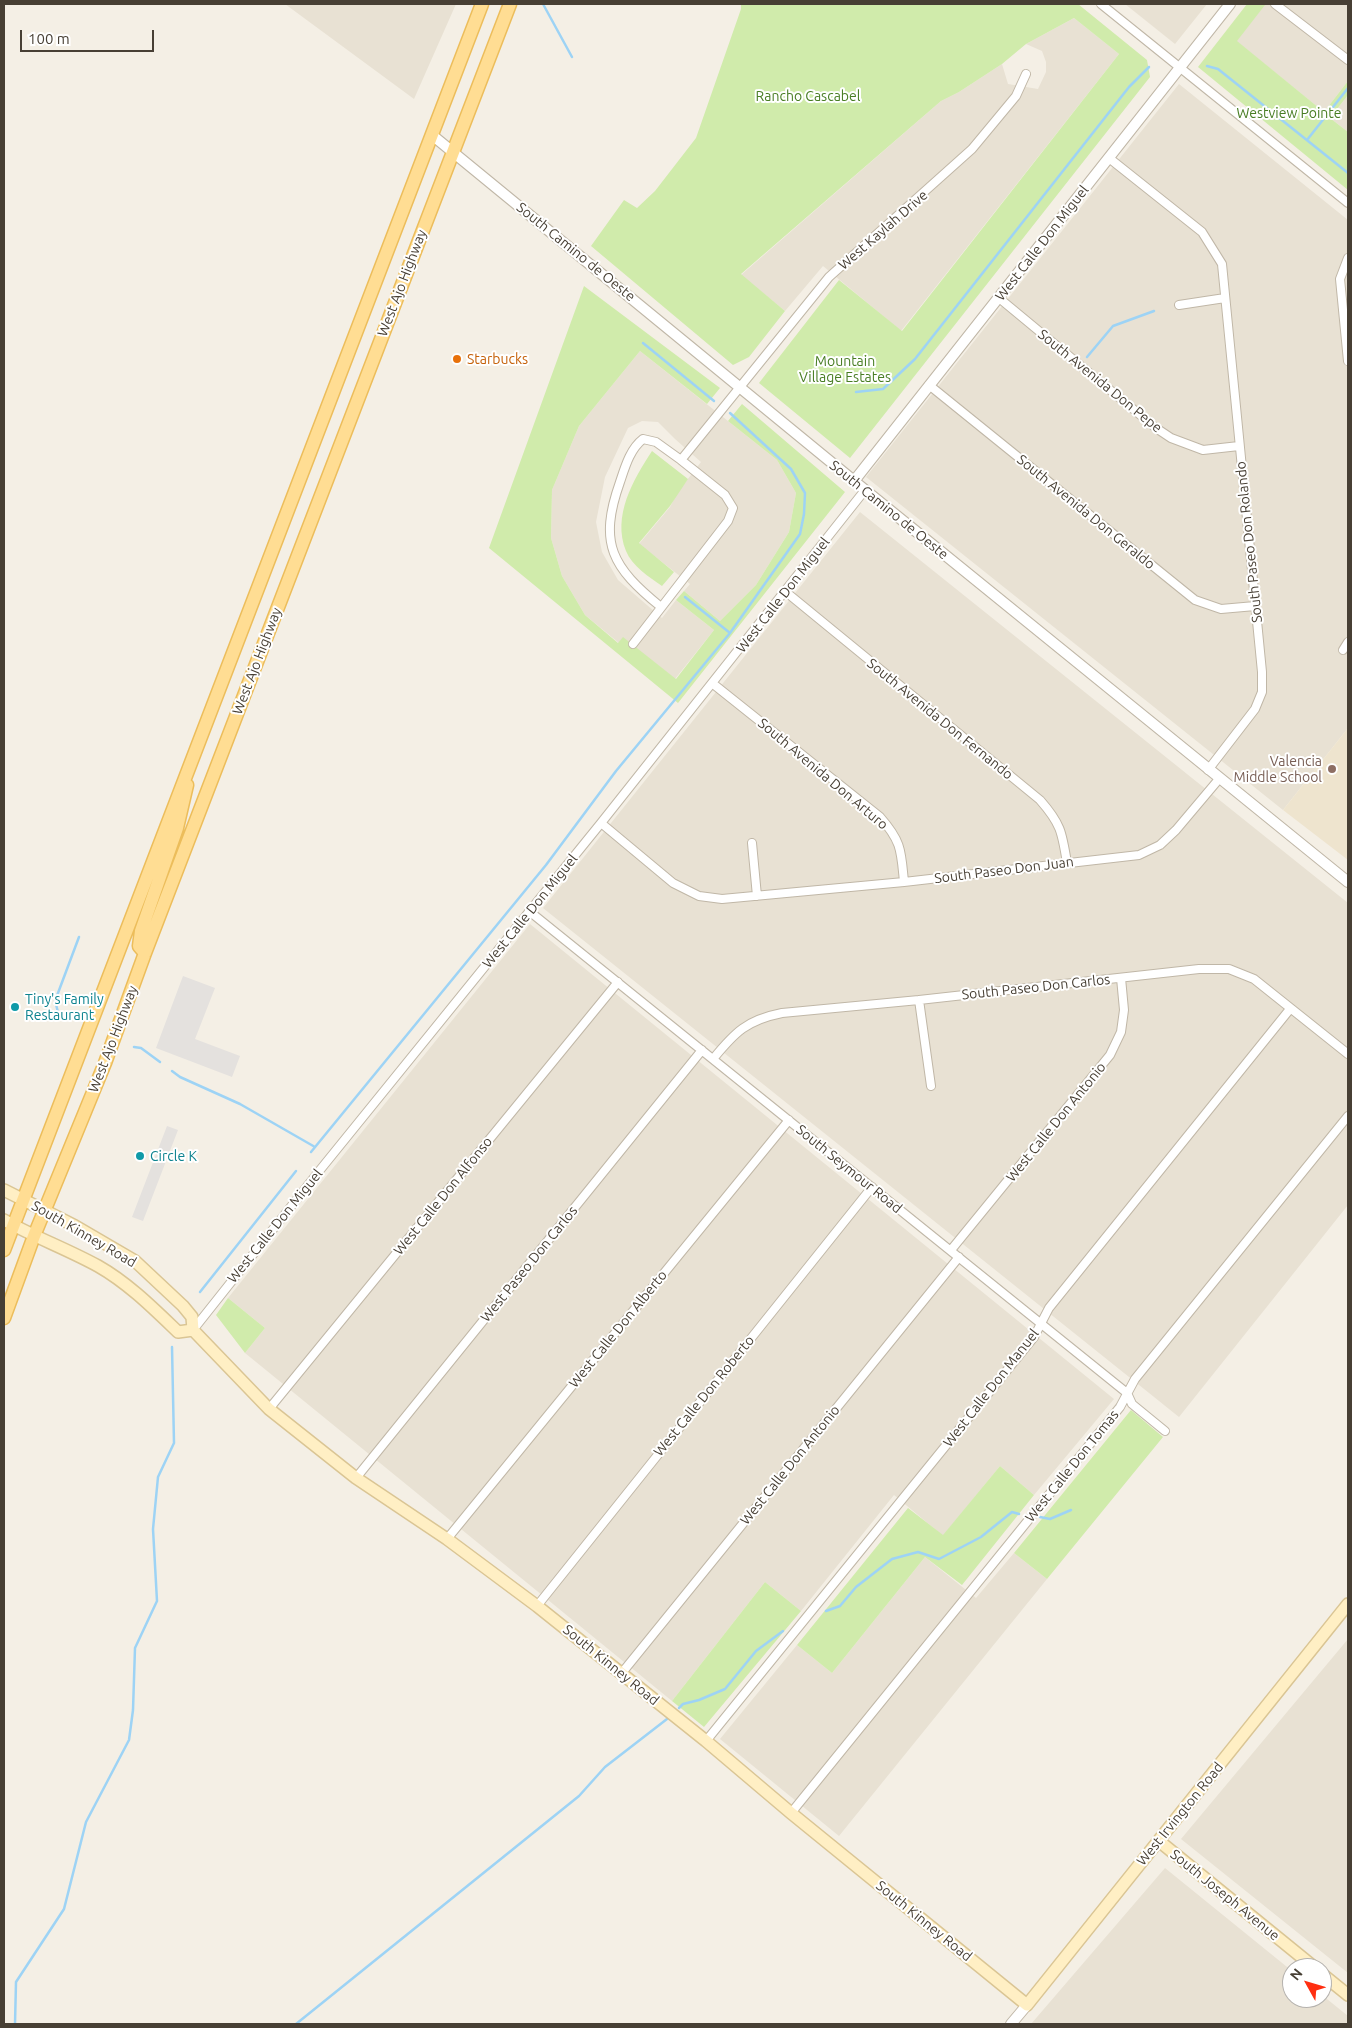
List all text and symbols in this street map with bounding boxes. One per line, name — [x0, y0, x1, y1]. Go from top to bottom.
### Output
scale bar — [22, 20, 156, 52]
text: 100 m — [28, 30, 70, 47]
park label: Rancho Cascabel — [756, 88, 860, 104]
park label: Westview Pointe — [1236, 105, 1342, 121]
street label: West Calle Don Miguel — [992, 182, 1092, 304]
street label: West Kaylah Drive — [835, 187, 931, 273]
street label: South Camino de Oeste — [513, 199, 639, 305]
street label: West Ajo Highway — [374, 227, 430, 339]
street label: South Avenida Don Pepe — [1035, 326, 1165, 436]
place label: Starbucks — [467, 351, 528, 367]
marker: Starbucks — [451, 353, 463, 365]
park label: Mountain Village Estates — [799, 353, 891, 386]
street label: South Avenida Don Geraldo — [1014, 451, 1158, 573]
street label: South Camino de Oeste — [826, 457, 952, 563]
street label: South Paseo Don Rolando — [1232, 460, 1266, 624]
street label: West Calle Don Miguel — [733, 534, 833, 656]
street label: West Ajo Highway — [229, 605, 285, 717]
street label: South Avenida Don Fernando — [864, 655, 1016, 783]
street label: South Avenida Don Arturo — [755, 715, 891, 833]
place label: Valencia Middle School — [1234, 753, 1322, 786]
marker: Valencia Middle School — [1326, 763, 1338, 775]
street label: West Calle Don Miguel — [479, 851, 581, 971]
street label: South Paseo Don Juan — [933, 853, 1075, 887]
street label: South Paseo Don Carlos — [961, 971, 1111, 1003]
street label: West Ajo Highway — [85, 983, 141, 1095]
place label: Tiny's Family Restaurant — [25, 991, 104, 1024]
marker: Tiny's Family Restaurant — [9, 1001, 21, 1013]
street label: West Calle Don Antonio — [1003, 1059, 1109, 1185]
street label: South Seymour Road — [793, 1121, 905, 1217]
street label: West Calle Don Alfonso — [390, 1134, 496, 1258]
place label: Circle K — [150, 1148, 197, 1164]
marker: Circle K — [134, 1150, 146, 1162]
street label: West Calle Don Miguel — [224, 1166, 326, 1286]
street label: South Kinney Road — [29, 1197, 139, 1271]
street label: West Paseo Don Carlos — [477, 1203, 581, 1325]
street label: West Calle Don Alberto — [565, 1267, 671, 1391]
street label: West Calle Don Manuel — [940, 1326, 1042, 1450]
street label: West Calle Don Roberto — [650, 1332, 758, 1460]
street label: West Calle Don Antonio — [737, 1402, 843, 1528]
street label: West Calle Don Tomas — [1022, 1407, 1122, 1525]
street label: South Kinney Road — [560, 1621, 662, 1709]
street label: West Irvington Road — [1133, 1759, 1227, 1869]
street label: South Joseph Avenue — [1167, 1846, 1283, 1944]
street label: South Kinney Road — [873, 1877, 975, 1965]
north arrow — [1282, 1958, 1332, 2008]
text: N — [1287, 1965, 1306, 1983]

